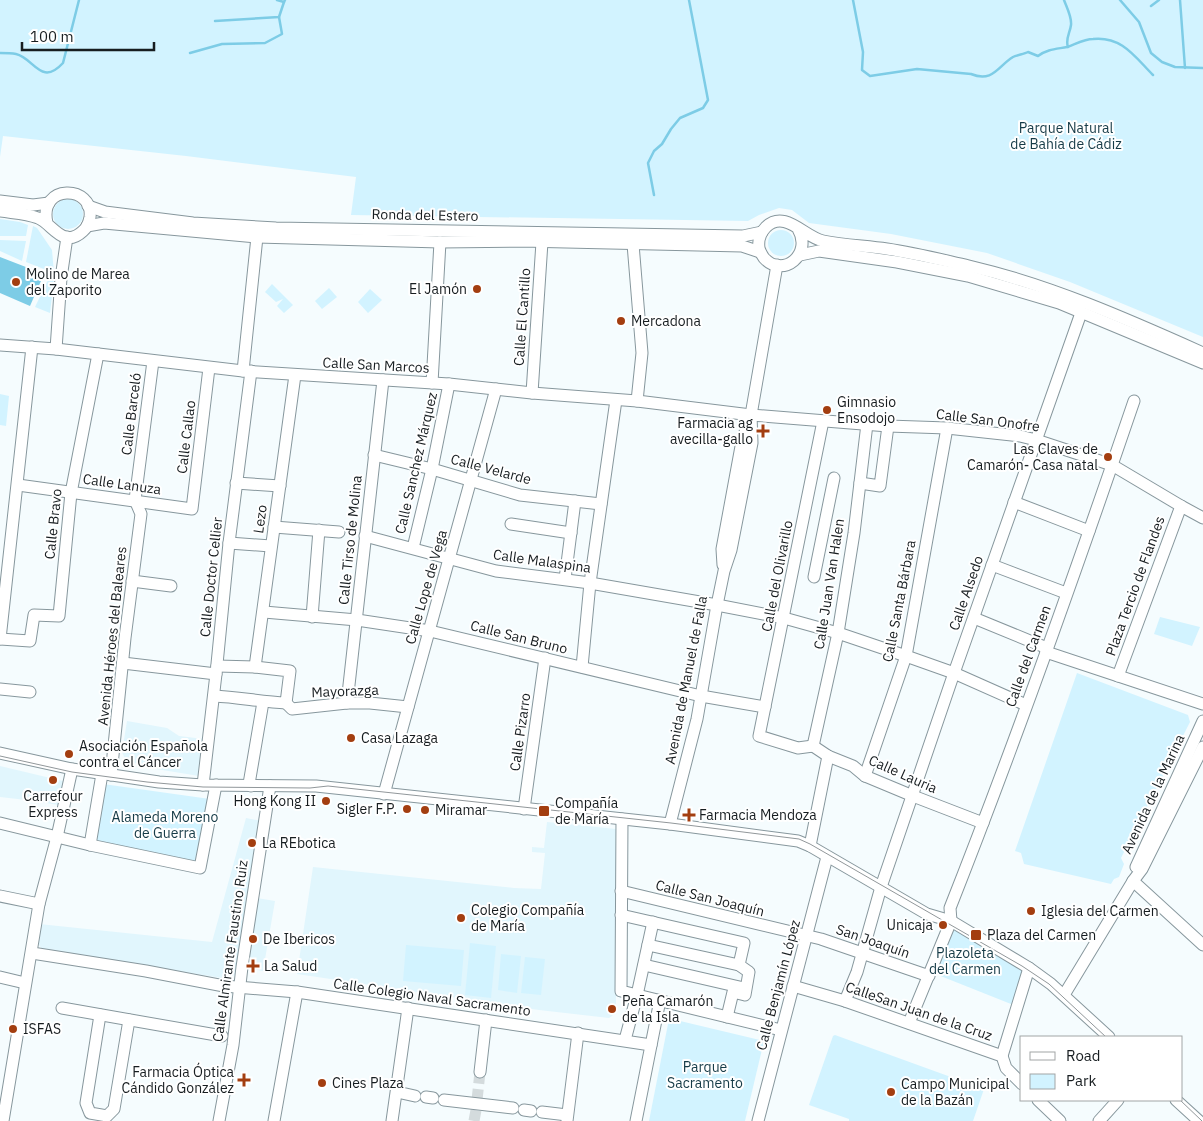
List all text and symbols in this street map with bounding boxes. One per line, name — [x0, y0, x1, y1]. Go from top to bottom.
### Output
scale bar — [22, 20, 155, 52]
text: 100 m — [30, 27, 74, 46]
park label: Parque Natural de Bahía de Cádiz — [1010, 119, 1122, 153]
street label: Ronda del Estero — [371, 205, 479, 225]
place label: Molino de Marea del Zaporito — [26, 265, 130, 299]
street label: Calle El Cantillo — [510, 267, 534, 366]
marker: Molino de Marea del Zaporito — [10, 276, 22, 288]
place label: El Jamón — [409, 280, 467, 298]
marker: El Jamón — [471, 283, 483, 295]
place label: Mercadona — [631, 312, 702, 330]
marker: Mercadona — [615, 315, 627, 327]
street label: Calle San Marcos — [322, 353, 430, 377]
street label: Calle Barceló — [117, 372, 145, 456]
street label: Calle Sanchez Márquez — [391, 390, 441, 536]
place label: Gimnasio Ensodojo — [837, 393, 896, 427]
street label: Calle Callao — [173, 399, 199, 475]
marker: Gimnasio Ensodojo — [821, 404, 833, 416]
street label: Calle San Onofre — [935, 405, 1041, 435]
place label: Farmacia ag avecilla-gallo — [670, 414, 754, 448]
marker: Farmacia ag avecilla-gallo — [757, 425, 769, 437]
place label: Las Claves de Camarón- Casa natal — [967, 440, 1098, 474]
street label: Calle Velarde — [449, 450, 534, 488]
marker: Las Claves de Camarón- Casa natal — [1102, 451, 1114, 463]
street label: Calle Lanuza — [82, 470, 163, 498]
street label: Calle Tirso de Molina — [334, 474, 366, 606]
street label: Calle Bravo — [40, 488, 66, 560]
street label: Lezo — [249, 503, 271, 534]
street label: Plaza Tercio de Flandes — [1101, 514, 1169, 658]
street label: Calle Doctor Cellier — [196, 516, 226, 638]
street label: Calle Juan Van Halen — [810, 517, 848, 651]
street label: Calle del Olivarillo — [757, 519, 797, 633]
street label: Calle Lope de Vega — [401, 527, 451, 646]
street label: Calle Santa Bárbara — [878, 538, 920, 664]
street label: Avenida Héroes del Baleares — [94, 545, 130, 726]
street label: Calle Malaspina — [492, 545, 593, 577]
street label: Calle Alsedo — [945, 553, 987, 633]
street label: Avenida de Manuel de Falla — [661, 594, 711, 766]
street label: Calle del Carmen — [1001, 603, 1055, 709]
street label: Calle San Bruno — [468, 616, 570, 658]
street label: Mayorazga — [311, 681, 380, 701]
street label: Calle Pizarro — [506, 692, 534, 772]
place label: Casa Lazaga — [361, 729, 439, 747]
street label: Avenida de la Marina — [1117, 731, 1189, 857]
marker: Casa Lazaga — [345, 732, 357, 744]
place label: Asociación Española contra el Cáncer — [79, 737, 208, 771]
marker: Asociación Española contra el Cáncer — [63, 748, 75, 760]
street label: Calle Lauria — [866, 751, 941, 797]
marker: Carrefour Express — [47, 774, 59, 786]
place label: Carrefour Express — [23, 787, 83, 821]
place label: Hong Kong II — [233, 792, 316, 810]
place label: Compañía de María — [555, 794, 619, 828]
marker: Hong Kong II — [320, 795, 332, 807]
place label: Sigler F.P. — [337, 800, 397, 818]
place label: Miramar — [435, 801, 487, 819]
marker: Sigler F.P. — [401, 803, 413, 815]
marker: Miramar — [419, 804, 431, 816]
marker: Compañía de María — [537, 804, 551, 818]
place label: Farmacia Mendoza — [699, 806, 817, 824]
park label: Alameda Moreno de Guerra — [112, 808, 219, 842]
marker: Farmacia Mendoza — [683, 809, 695, 821]
place label: La REbotica — [262, 834, 336, 852]
marker: La REbotica — [246, 837, 258, 849]
street label: Calle Almirante Faustino Ruiz — [208, 858, 252, 1043]
street label: Calle San Joaquín — [654, 876, 766, 920]
place label: Colegio Compañía de María — [471, 901, 585, 935]
place label: Iglesia del Carmen — [1041, 902, 1159, 920]
marker: Iglesia del Carmen — [1025, 905, 1037, 917]
marker: Colegio Compañía de María — [455, 912, 467, 924]
place label: Unicaja — [887, 916, 934, 934]
street label: Calle Benjamín López — [752, 917, 804, 1052]
marker: Unicaja — [937, 919, 949, 931]
street label: San Joaquín — [834, 920, 912, 962]
place label: Plaza del Carmen — [987, 926, 1096, 944]
marker: Plaza del Carmen — [969, 928, 983, 942]
place label: De Ibericos — [263, 930, 335, 948]
marker: De Ibericos — [247, 933, 259, 945]
park label: Plazoleta del Carmen — [929, 944, 1001, 978]
place label: La Salud — [264, 957, 317, 975]
marker: La Salud — [246, 959, 260, 973]
street label: Calle Colegio Naval Sacramento — [332, 974, 532, 1020]
street label: CalleSan Juan de la Cruz — [843, 977, 995, 1045]
place label: Peña Camarón de la Isla — [622, 992, 713, 1026]
marker: Peña Camarón de la Isla — [606, 1003, 618, 1015]
place label: ISFAS — [23, 1020, 61, 1038]
marker: ISFAS — [7, 1023, 19, 1035]
legend — [1020, 1036, 1183, 1101]
text: Road — [1066, 1046, 1101, 1065]
park label: Parque Sacramento — [667, 1058, 743, 1092]
place label: Farmacia Óptica Cándido González — [122, 1062, 235, 1097]
text: Park — [1066, 1071, 1096, 1090]
marker: Farmacia Óptica Cándido González — [238, 1074, 250, 1086]
place label: Cines Plaza — [332, 1074, 404, 1092]
place label: Campo Municipal de la Bazán — [901, 1075, 1010, 1109]
marker: Cines Plaza — [316, 1077, 328, 1089]
marker: Campo Municipal de la Bazán — [885, 1086, 897, 1098]

